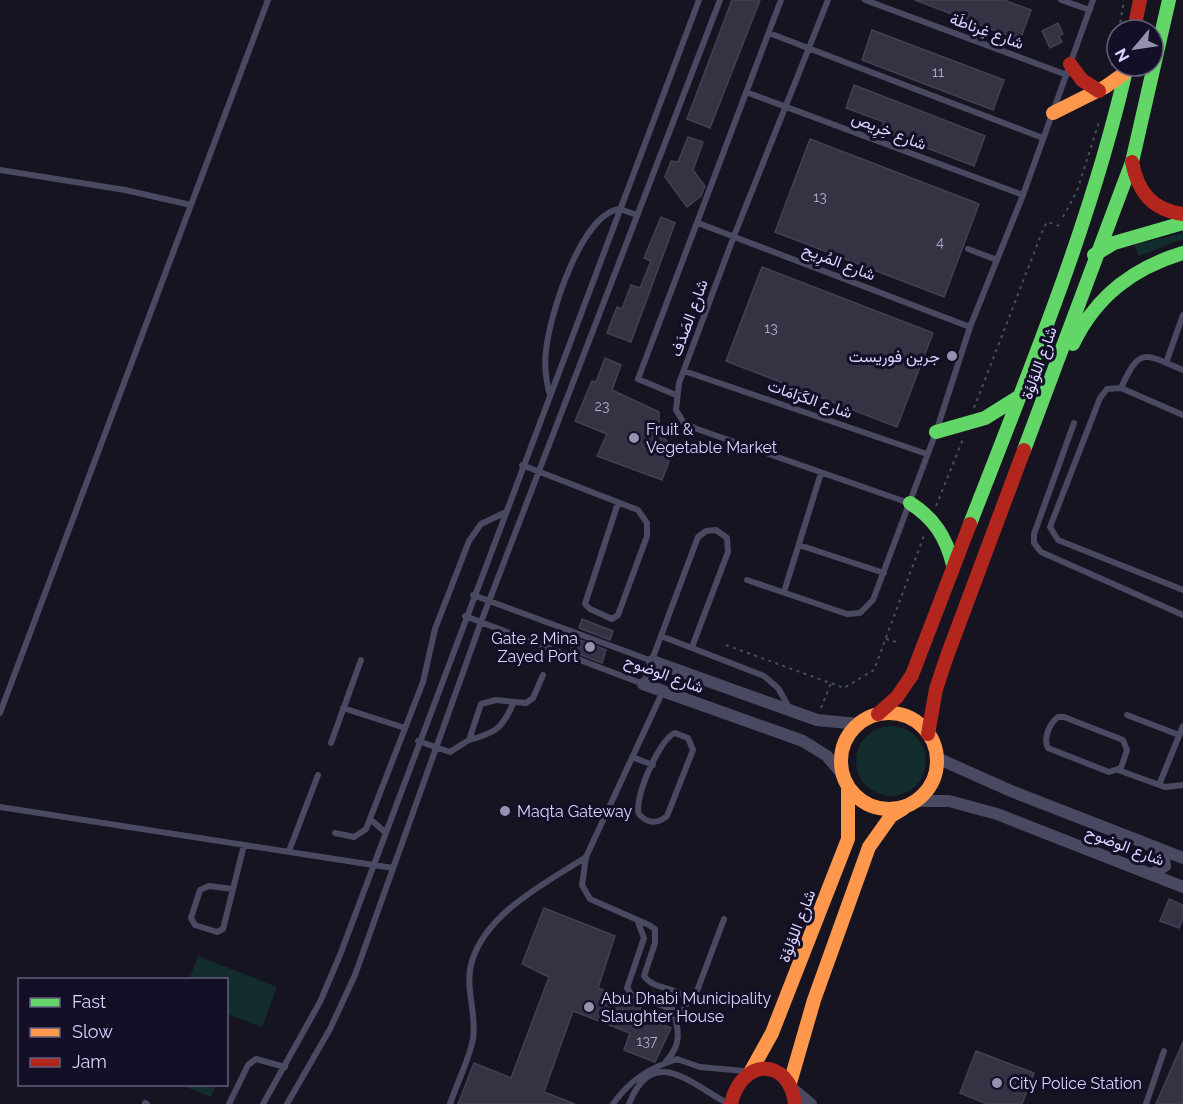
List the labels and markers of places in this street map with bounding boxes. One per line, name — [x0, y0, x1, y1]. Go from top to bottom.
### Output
place label: جرين فوريست — [849, 347, 940, 367]
marker: جرين فوريست — [945, 349, 959, 363]
place label: Fruit & Vegetable Market — [646, 420, 778, 457]
marker: Fruit & Vegetable Market — [627, 431, 641, 445]
place label: Gate 2 Mina Zayed Port — [491, 629, 579, 666]
marker: Gate 2 Mina Zayed Port — [583, 640, 597, 654]
place label: Maqta Gateway — [517, 802, 632, 821]
marker: Maqta Gateway — [498, 804, 512, 818]
place label: Abu Dhabi Municipality Slaughter House — [601, 989, 772, 1026]
marker: Abu Dhabi Municipality Slaughter House — [582, 1000, 596, 1014]
place label: City Police Station — [1009, 1074, 1142, 1093]
marker: City Police Station — [990, 1076, 1004, 1090]

